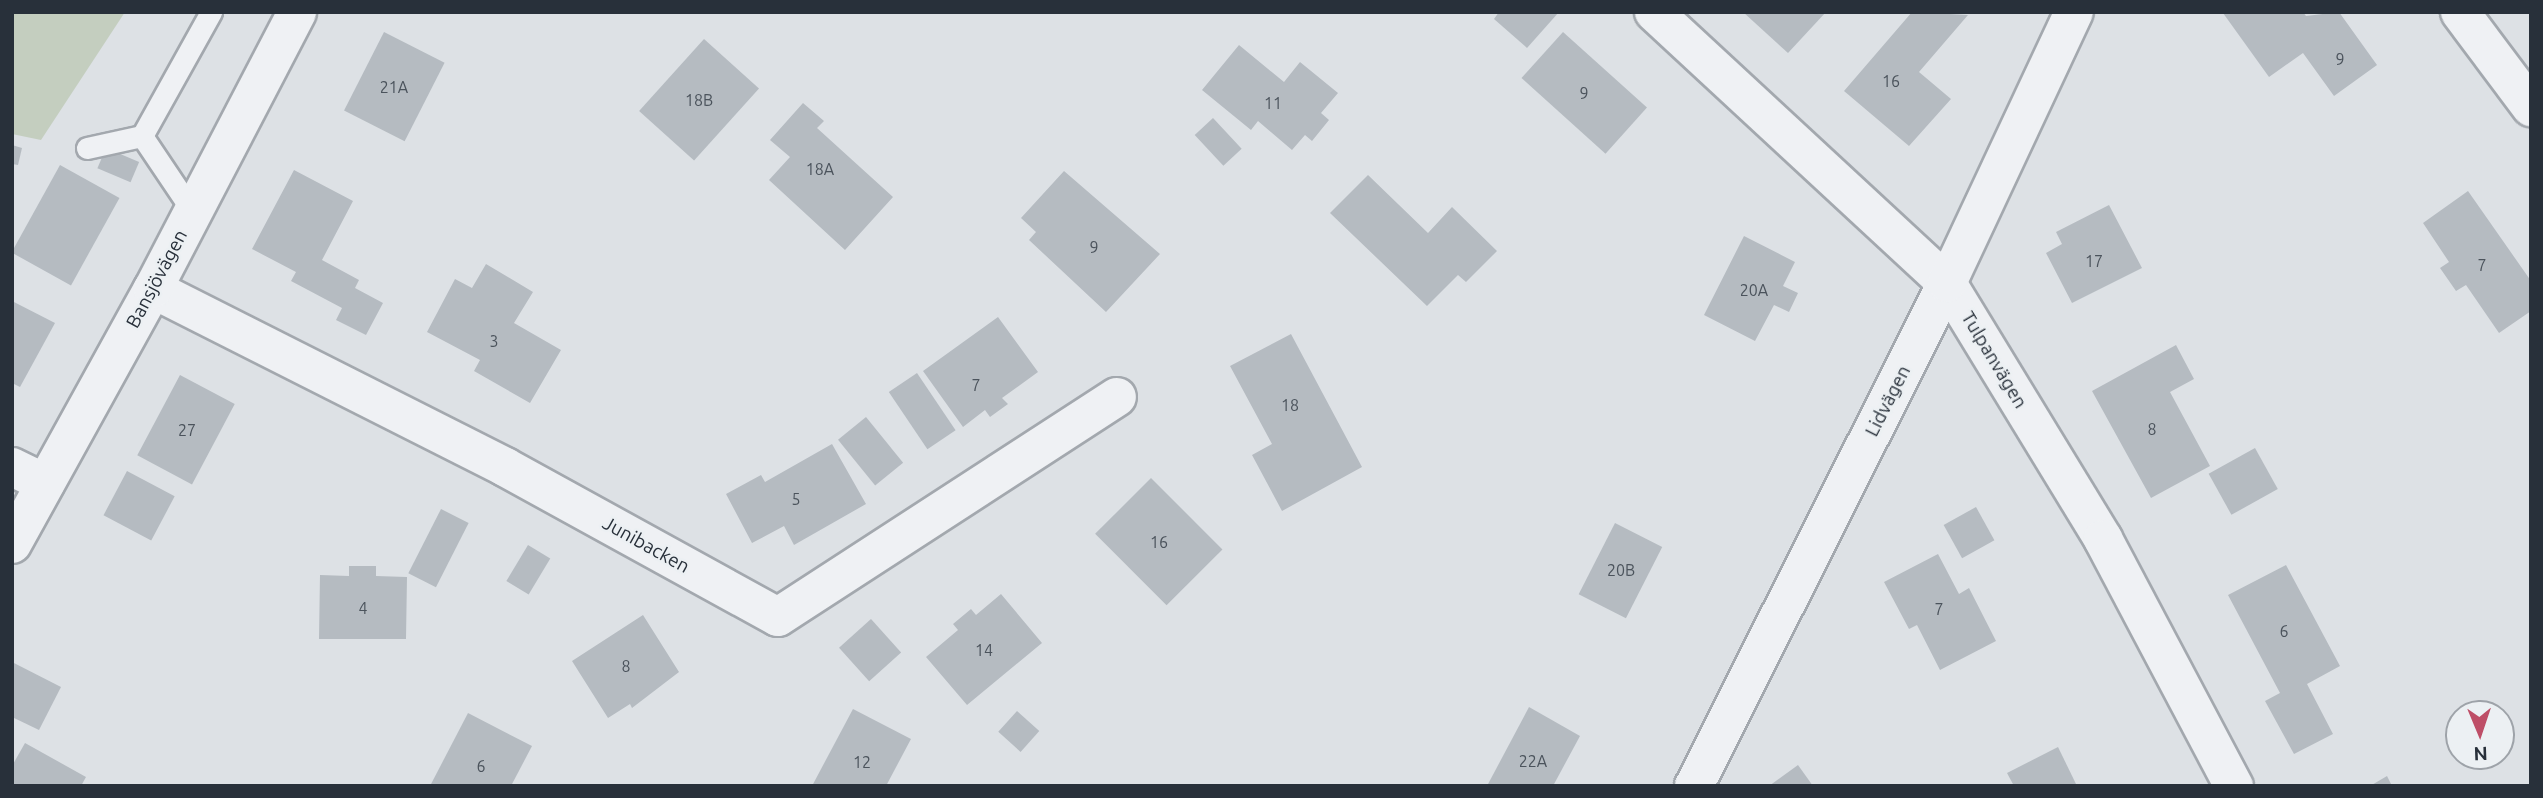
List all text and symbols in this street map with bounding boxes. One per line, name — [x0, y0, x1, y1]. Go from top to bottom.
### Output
house number: 9 — [2335, 49, 2345, 69]
house number: 16 — [1882, 71, 1900, 91]
house number: 21A — [380, 77, 408, 97]
house number: 9 — [1579, 83, 1589, 103]
house number: 18B — [685, 90, 713, 110]
house number: 11 — [1264, 93, 1282, 113]
house number: 18A — [806, 159, 834, 179]
street label: Bansjövägen — [122, 226, 192, 332]
house number: 9 — [1089, 237, 1099, 257]
house number: 17 — [2085, 251, 2103, 271]
house number: 7 — [2477, 255, 2487, 275]
house number: 20A — [1740, 280, 1768, 300]
street label: Tulpanvägen — [1956, 307, 2032, 413]
house number: 3 — [489, 331, 499, 351]
street label: Lidvägen — [1860, 362, 1916, 440]
house number: 7 — [971, 375, 981, 395]
house number: 18 — [1281, 395, 1299, 415]
house number: 8 — [2147, 419, 2157, 439]
house number: 27 — [178, 420, 196, 440]
house number: 5 — [791, 489, 801, 509]
street label: Junibacken — [598, 512, 694, 578]
house number: 16 — [1150, 532, 1168, 552]
house number: 20B — [1607, 560, 1635, 580]
house number: 4 — [358, 598, 368, 618]
house number: 7 — [1934, 599, 1944, 619]
house number: 6 — [2279, 621, 2289, 641]
house number: 14 — [975, 640, 993, 660]
house number: 8 — [621, 656, 631, 676]
north arrow — [2445, 700, 2515, 770]
text: N — [2473, 743, 2488, 765]
house number: 22A — [1519, 751, 1547, 771]
house number: 12 — [853, 752, 871, 772]
house number: 6 — [476, 756, 486, 776]

